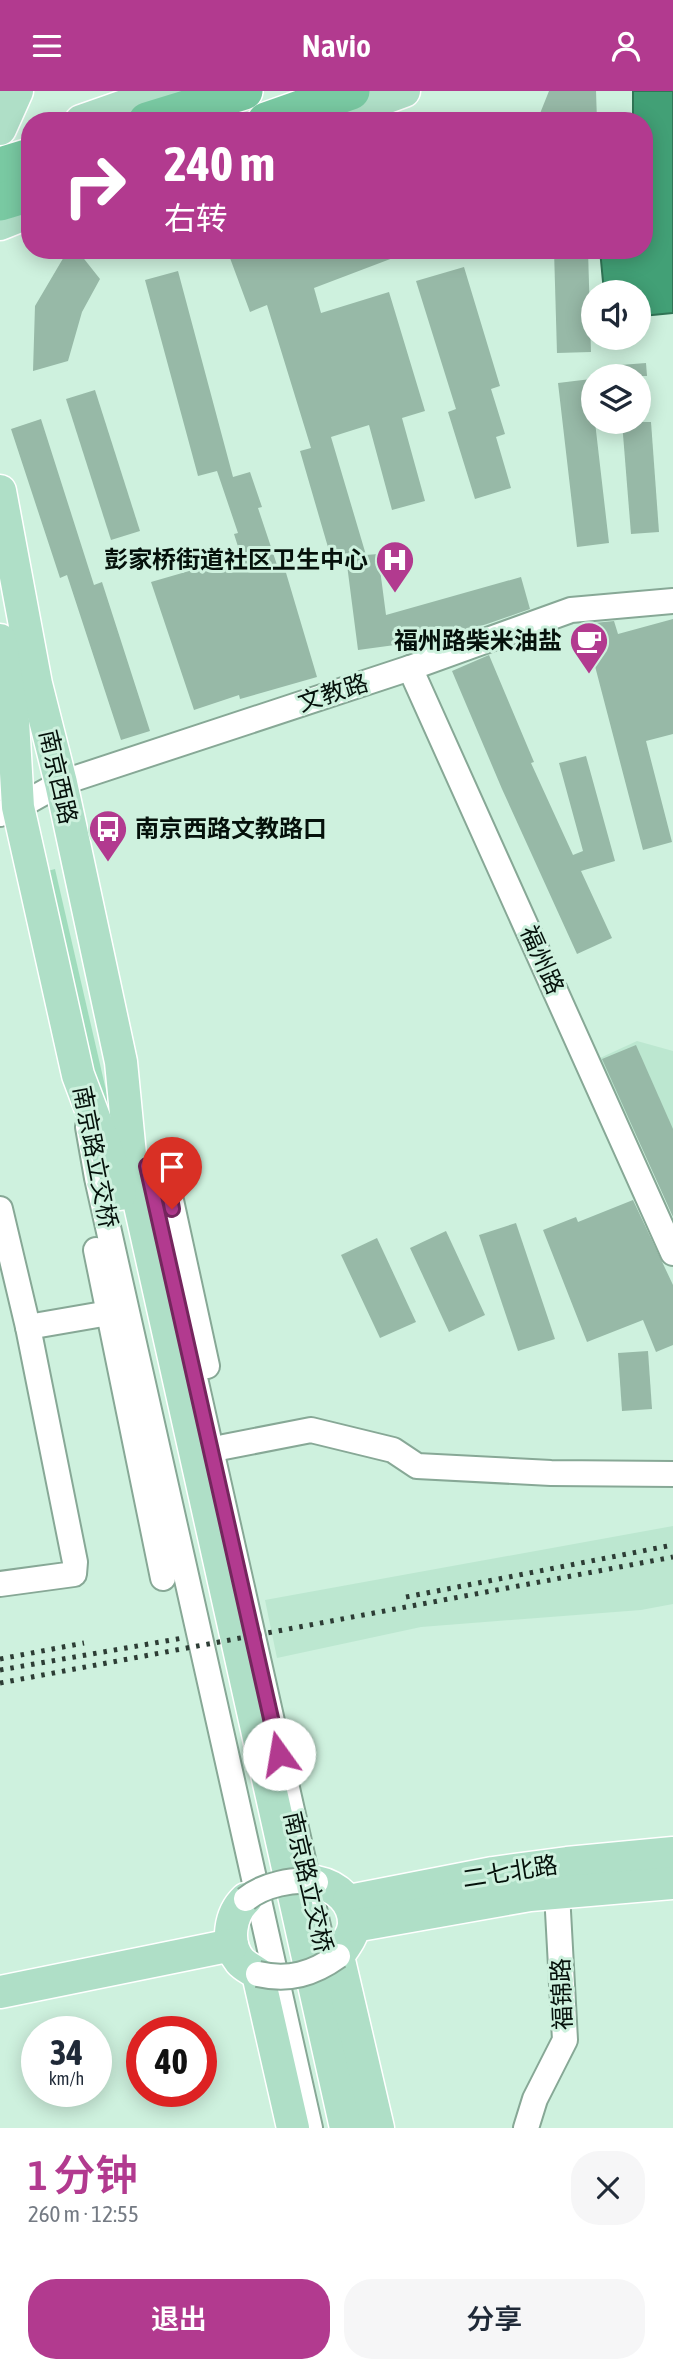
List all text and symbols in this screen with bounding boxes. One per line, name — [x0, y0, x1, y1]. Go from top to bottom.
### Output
icon: menu — [28, 27, 66, 65]
text: Navio — [302, 27, 371, 64]
icon: person — [607, 27, 645, 65]
text: 240 m — [164, 135, 275, 191]
icon: right — [49, 140, 140, 231]
text: 右转 — [164, 200, 228, 237]
map controls — [581, 280, 651, 434]
button: sound — [581, 280, 651, 350]
button: layers — [581, 364, 651, 434]
hospital icon: 彭家桥街道社区卫生中心 — [374, 539, 416, 594]
place label: 彭家桥街道社区卫生中心 — [104, 546, 368, 573]
cafe icon: 福州路柴米油盐 — [568, 620, 610, 675]
place label: 福州路柴米油盐 — [394, 627, 562, 654]
street label: 文教路 — [294, 669, 371, 716]
street label: 南京西路 — [35, 727, 82, 827]
bus stop icon: 南京西路文教路口 — [87, 808, 129, 863]
place label: 南京西路文教路口 — [135, 815, 327, 842]
street label: 福州路 — [515, 921, 569, 998]
street label: 南京路立交桥 — [69, 1084, 122, 1230]
pin — [142, 1137, 202, 1209]
icon: arrive — [153, 1148, 191, 1186]
position arrow — [242, 1717, 316, 1791]
street label: 南京路立交桥 — [279, 1809, 338, 1955]
street label: 二七北路 — [460, 1851, 559, 1892]
street label: 福锦路 — [547, 1958, 576, 2030]
speed limit sign: 40 — [126, 2016, 217, 2107]
text: 34 — [50, 2032, 83, 2072]
text: km/h — [49, 2068, 84, 2089]
text: 1 分钟 — [28, 2151, 138, 2199]
button: close — [571, 2151, 645, 2225]
text: 260 m · 12:55 — [28, 2201, 139, 2227]
button: 退出 — [28, 2279, 330, 2359]
button: 分享 — [344, 2279, 645, 2359]

